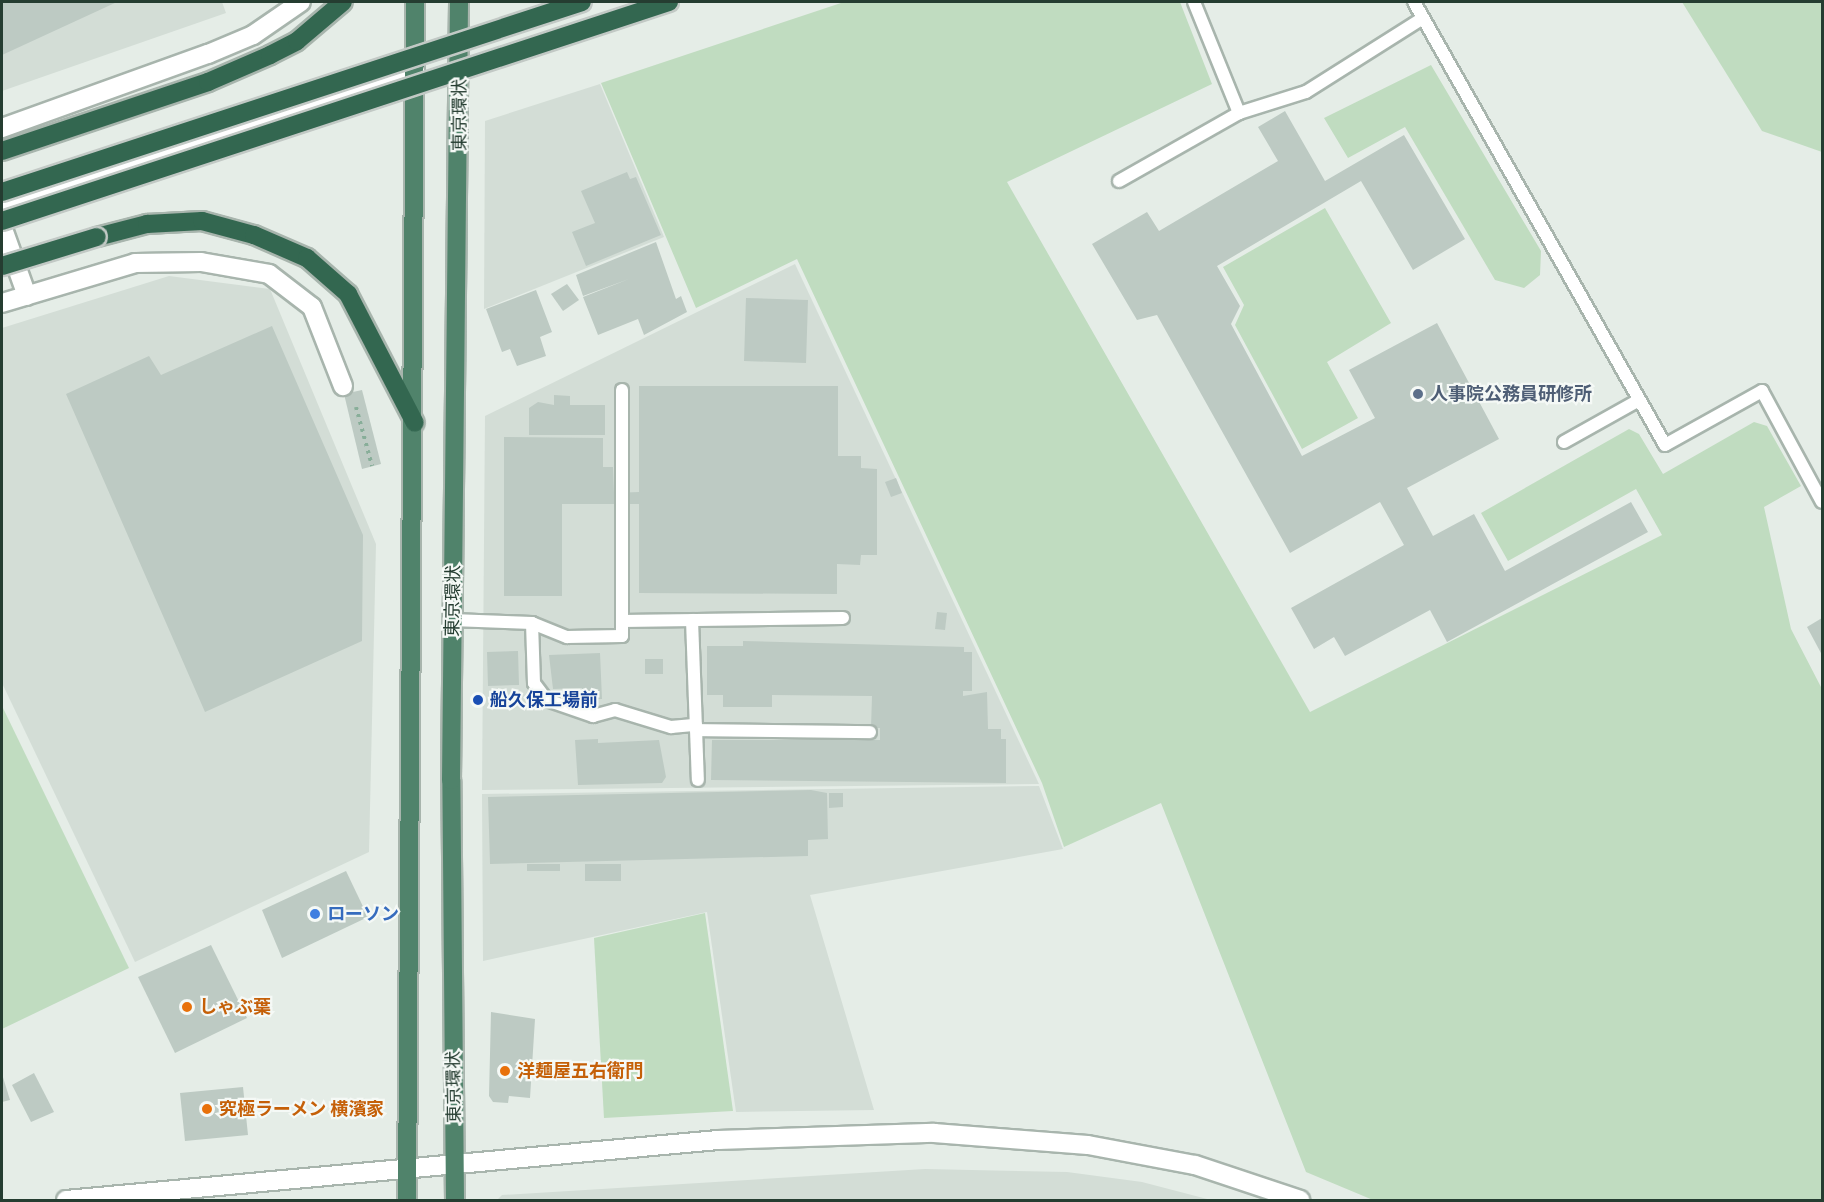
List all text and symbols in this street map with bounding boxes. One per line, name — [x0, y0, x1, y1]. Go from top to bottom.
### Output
street label: 東京環状 — [449, 79, 471, 151]
place label: 人事院公務員研修所 — [1430, 383, 1592, 405]
marker: 人事院公務員研修所 — [1411, 387, 1425, 401]
street label: 東京環状 — [442, 565, 464, 637]
place label: 船久保工場前 — [490, 689, 598, 711]
marker: 船久保工場前 — [471, 693, 485, 707]
place label: ローソン — [327, 903, 399, 925]
marker: ローソン — [308, 907, 322, 921]
place label: しゃぶ葉 — [199, 996, 271, 1018]
marker: しゃぶ葉 — [180, 1000, 194, 1014]
street label: 東京環状 — [443, 1051, 465, 1123]
place label: 洋麺屋五右衛門 — [517, 1060, 643, 1082]
marker: 洋麺屋五右衛門 — [498, 1064, 512, 1078]
place label: 究極ラーメン 横濱家 — [219, 1098, 385, 1120]
marker: 究極ラーメン 横濱家 — [200, 1102, 214, 1116]

